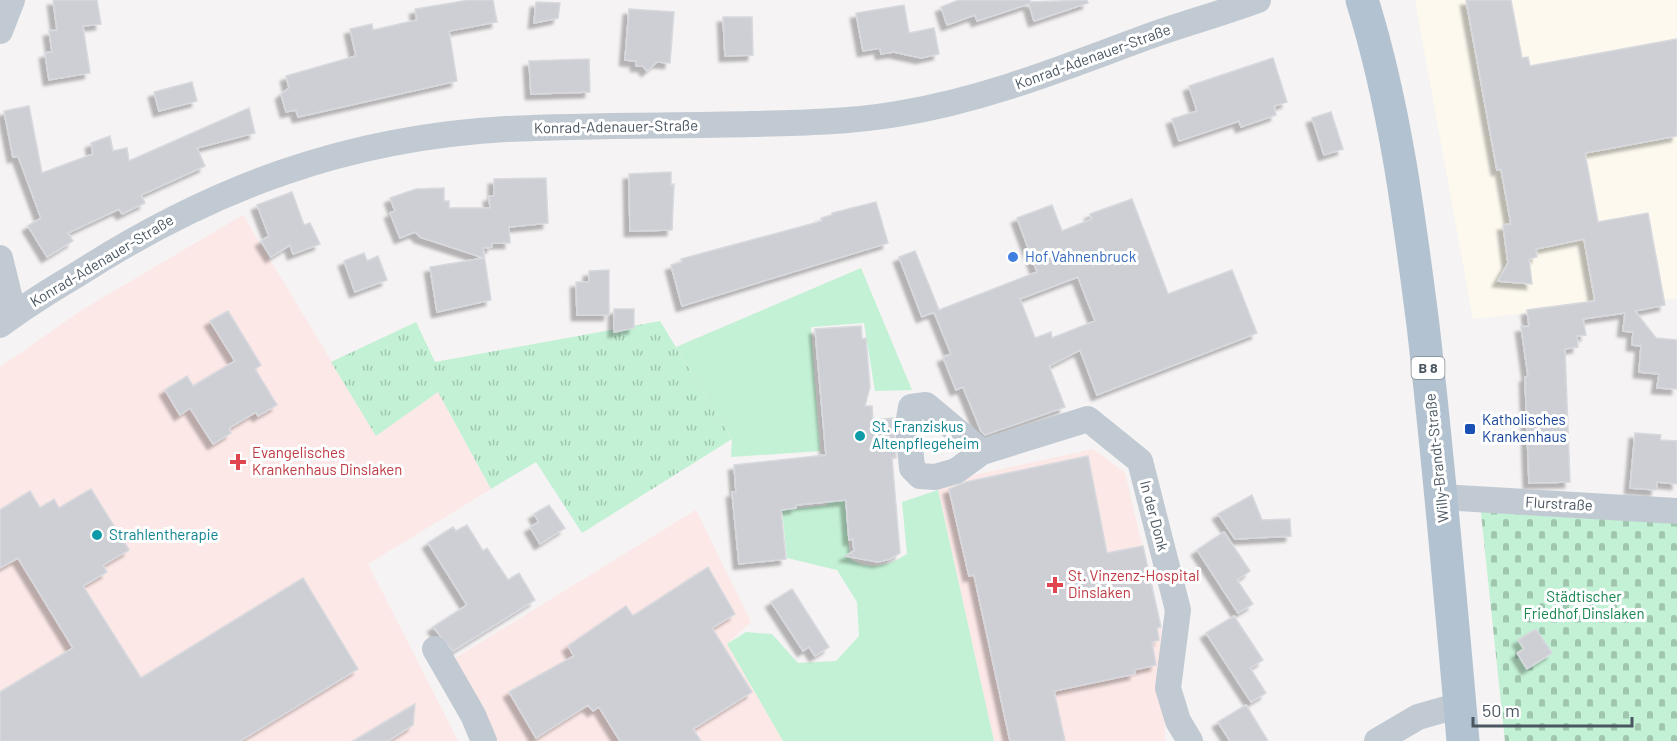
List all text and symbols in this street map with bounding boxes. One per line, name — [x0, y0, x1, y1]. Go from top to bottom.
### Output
street label: Konrad-Adenauer-Straße — [1012, 20, 1173, 93]
street label: Konrad-Adenauer-Straße — [534, 116, 698, 136]
street label: Konrad-Adenauer-Straße — [26, 210, 177, 310]
place label: Hof Vahnenbruck — [1025, 247, 1137, 265]
marker: Hof Vahnenbruck — [1006, 250, 1020, 264]
road number: B 8 — [1412, 357, 1444, 379]
street label: Willy-Brandt-Straße — [1420, 393, 1452, 524]
place label: Katholisches Krankenhaus — [1482, 410, 1567, 445]
place label: St. Franziskus Altenpflegeheim — [872, 417, 979, 452]
marker: Katholisches Krankenhaus — [1463, 422, 1477, 436]
marker: St. Franziskus Altenpflegeheim — [853, 429, 867, 443]
place label: Evangelisches Krankenhaus Dinslaken — [252, 443, 402, 478]
marker: Evangelisches Krankenhaus Dinslaken — [229, 453, 247, 471]
street label: In der Donk — [1137, 478, 1173, 554]
street label: Flurstraße — [1525, 492, 1593, 514]
place label: Strahlentherapie — [109, 525, 219, 543]
marker: Strahlentherapie — [90, 528, 104, 542]
place label: St. Vinzenz-Hospital Dinslaken — [1068, 566, 1199, 601]
marker: St. Vinzenz-Hospital Dinslaken — [1046, 576, 1064, 594]
park label: Städtischer Friedhof Dinslaken — [1523, 587, 1645, 622]
scale bar — [1473, 690, 1632, 728]
text: 50 m — [1482, 699, 1520, 721]

